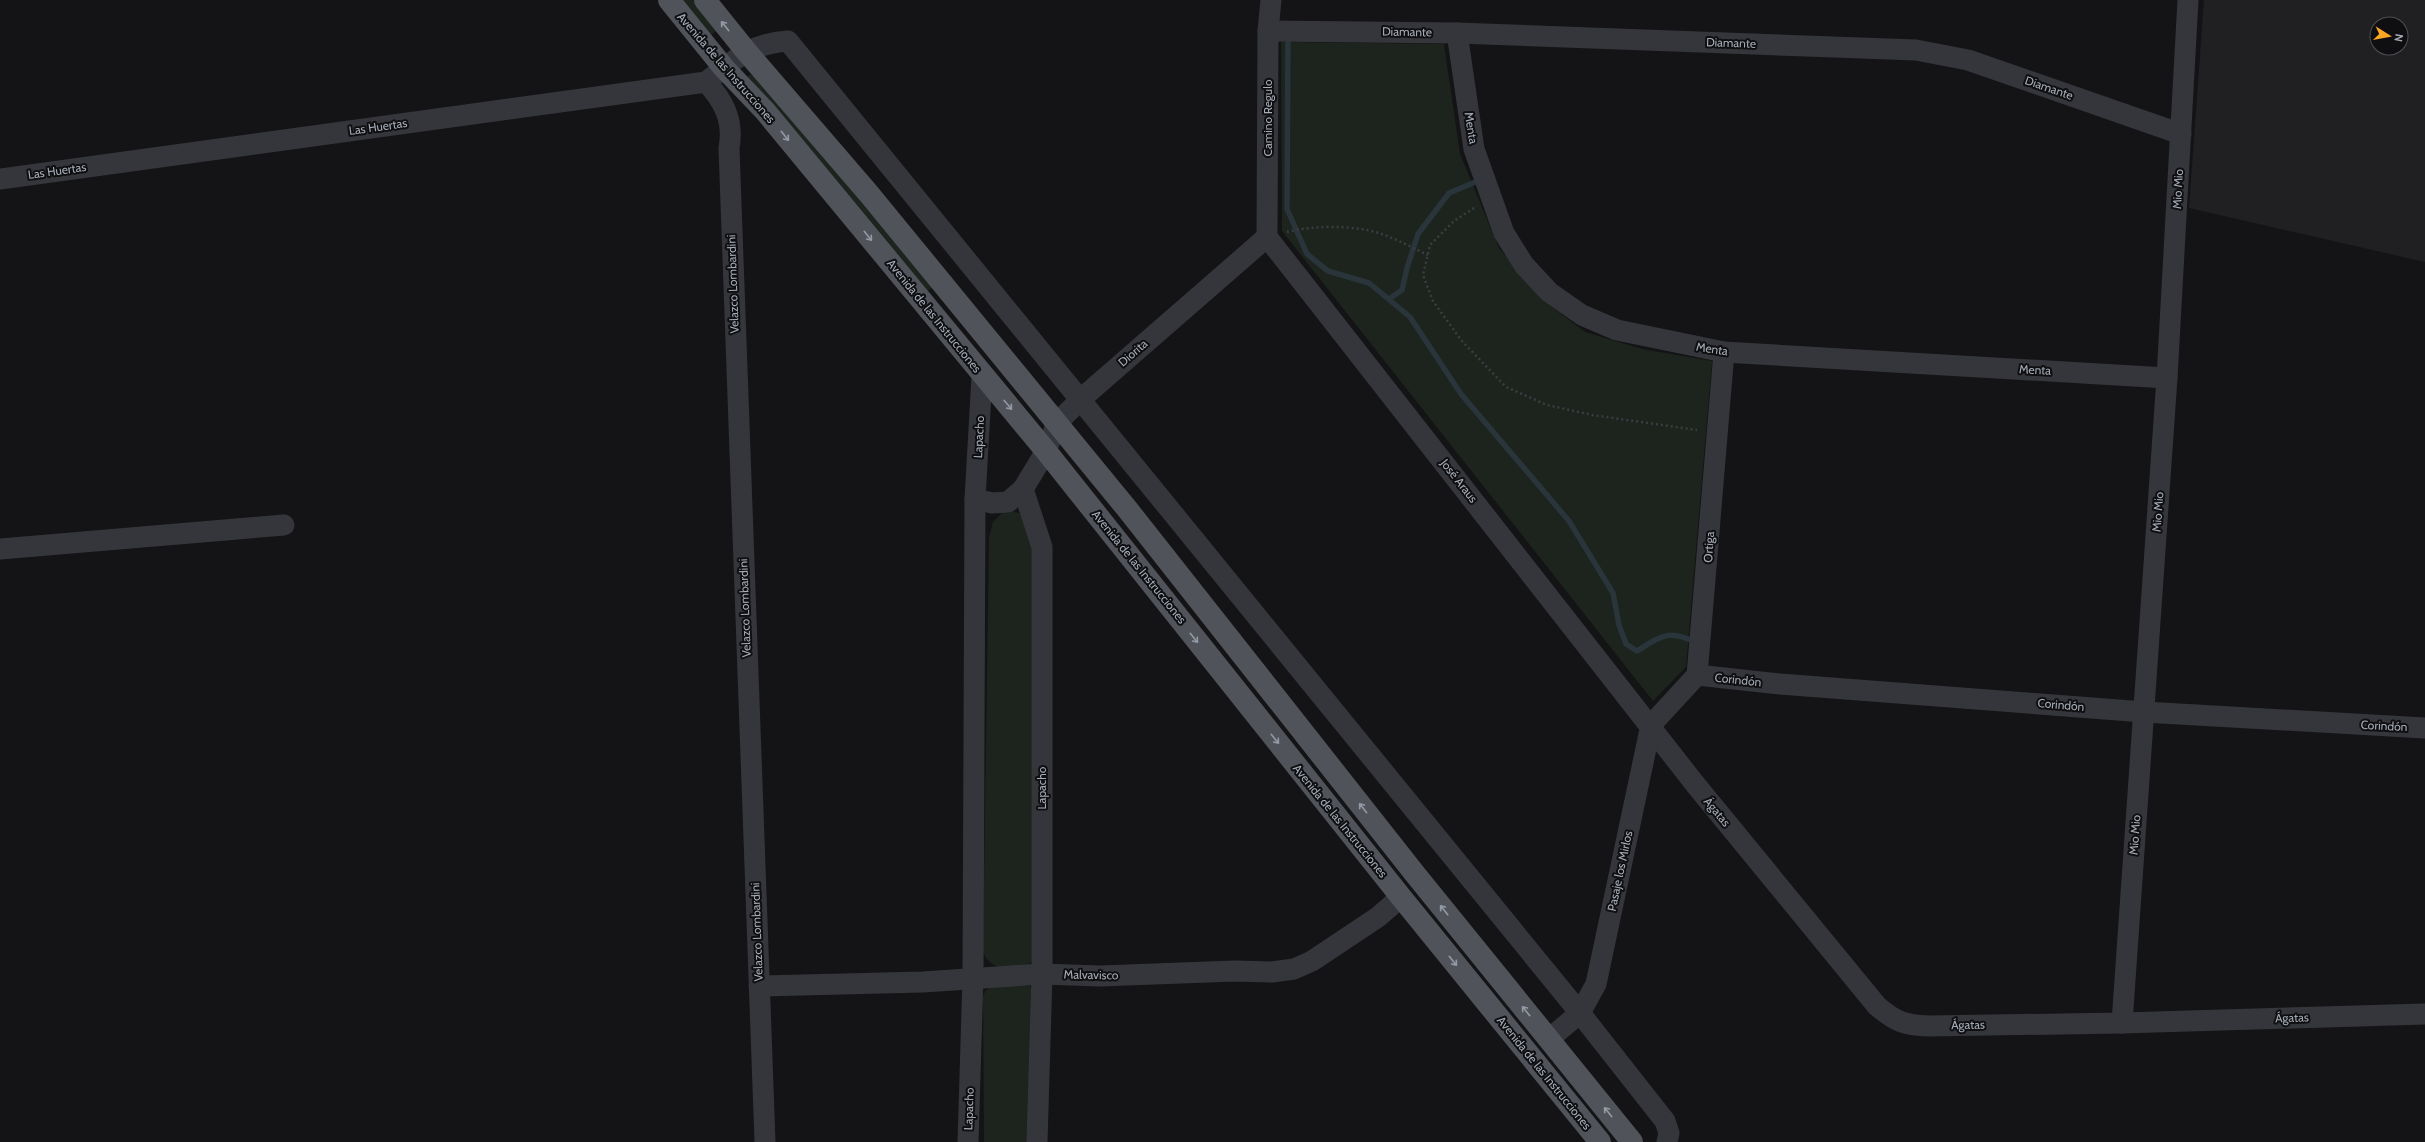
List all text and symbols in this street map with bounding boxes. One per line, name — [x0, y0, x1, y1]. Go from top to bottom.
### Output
street label: Avenida de las Instrucciones — [674, 9, 778, 126]
north arrow — [2369, 16, 2409, 56]
one-way arrow — [721, 20, 730, 31]
street label: Diamante — [1382, 24, 1432, 39]
text: N — [2391, 33, 2406, 43]
street label: Diamante — [1706, 34, 1756, 51]
street label: Diamante — [2023, 72, 2075, 103]
street label: Camino Regulo — [1260, 79, 1275, 157]
street label: Menta — [1462, 111, 1481, 145]
street label: Las Huertas — [348, 115, 408, 138]
one-way arrow — [781, 130, 789, 141]
street label: Las Huertas — [27, 159, 87, 182]
street label: Mio Mio — [2169, 168, 2186, 209]
one-way arrow — [863, 231, 872, 242]
street label: Velazco Lombardini — [723, 234, 742, 334]
street label: Avenida de las Instrucciones — [884, 256, 985, 375]
street label: Diorita — [1115, 336, 1151, 369]
street label: Menta — [1695, 339, 1729, 358]
street label: Menta — [2019, 361, 2052, 378]
one-way arrow — [1003, 400, 1012, 411]
street label: Lapacho — [970, 415, 987, 459]
street label: José Araus — [1437, 455, 1481, 506]
street label: Mio Mio — [2149, 491, 2166, 533]
street label: Avenida de las Instrucciones — [1089, 507, 1190, 626]
street label: Ortiga — [1700, 531, 1717, 563]
street label: Velazco Lombardini — [735, 558, 754, 658]
one-way arrow — [1190, 632, 1199, 643]
street label: Corindón — [1714, 670, 1762, 689]
street label: Corindón — [2037, 695, 2085, 714]
street label: Corindón — [2360, 717, 2408, 734]
one-way arrow — [1271, 734, 1280, 745]
street label: Avenida de las Instrucciones — [1290, 761, 1391, 880]
street label: Lapacho — [1034, 766, 1049, 809]
street label: Ágatas — [1701, 794, 1734, 829]
one-way arrow — [1359, 802, 1367, 813]
street label: Mio Mio — [2126, 814, 2143, 856]
street label: Pasaje los Mirlos — [1604, 829, 1635, 913]
street label: Velazco Lombardini — [747, 882, 766, 982]
one-way arrow — [1440, 904, 1449, 915]
one-way arrow — [1449, 955, 1458, 966]
street label: Malvavisco — [1063, 967, 1119, 982]
one-way arrow — [1522, 1005, 1530, 1016]
street label: Ágatas — [2275, 1009, 2309, 1026]
street label: Avenida de las Instrucciones — [1494, 1013, 1595, 1132]
street label: Ágatas — [1951, 1017, 1985, 1032]
street label: Lapacho — [960, 1087, 977, 1131]
one-way arrow — [1603, 1106, 1612, 1117]

